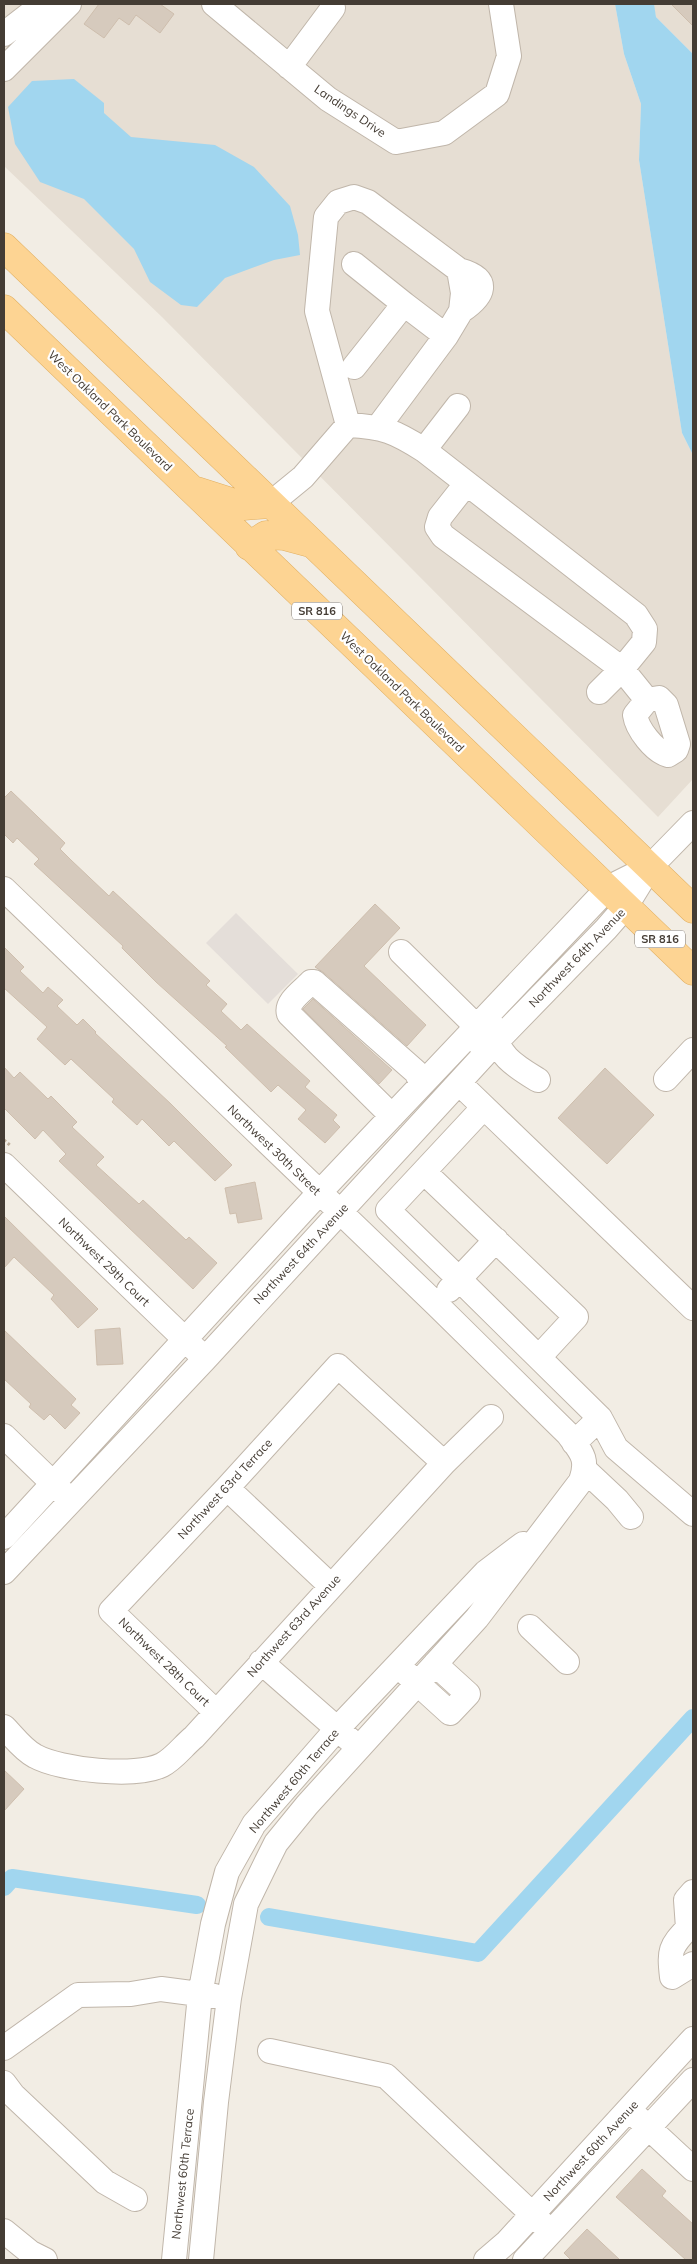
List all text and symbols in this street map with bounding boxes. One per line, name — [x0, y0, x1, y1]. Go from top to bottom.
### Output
street label: Landings Drive — [312, 81, 389, 140]
street label: West Oakland Park Boulevard — [45, 347, 176, 474]
road number: SR 816 — [292, 602, 342, 620]
street label: West Oakland Park Boulevard — [337, 628, 468, 755]
street label: Northwest 64th Avenue — [525, 905, 628, 1010]
road number: SR 816 — [635, 931, 685, 948]
street label: Northwest 30th Street — [225, 1101, 324, 1198]
street label: Northwest 64th Avenue — [250, 1200, 351, 1307]
street label: Northwest 29th Court — [56, 1214, 153, 1309]
street label: Northwest 63rd Terrace — [174, 1435, 275, 1542]
street label: Northwest 63rd Avenue — [244, 1571, 344, 1680]
street label: Northwest 28th Court — [116, 1614, 213, 1709]
street label: Northwest 60th Terrace — [246, 1725, 342, 1836]
street label: Northwest 60th Avenue — [540, 2097, 641, 2204]
street label: Northwest 60th Terrace — [168, 2108, 197, 2240]

